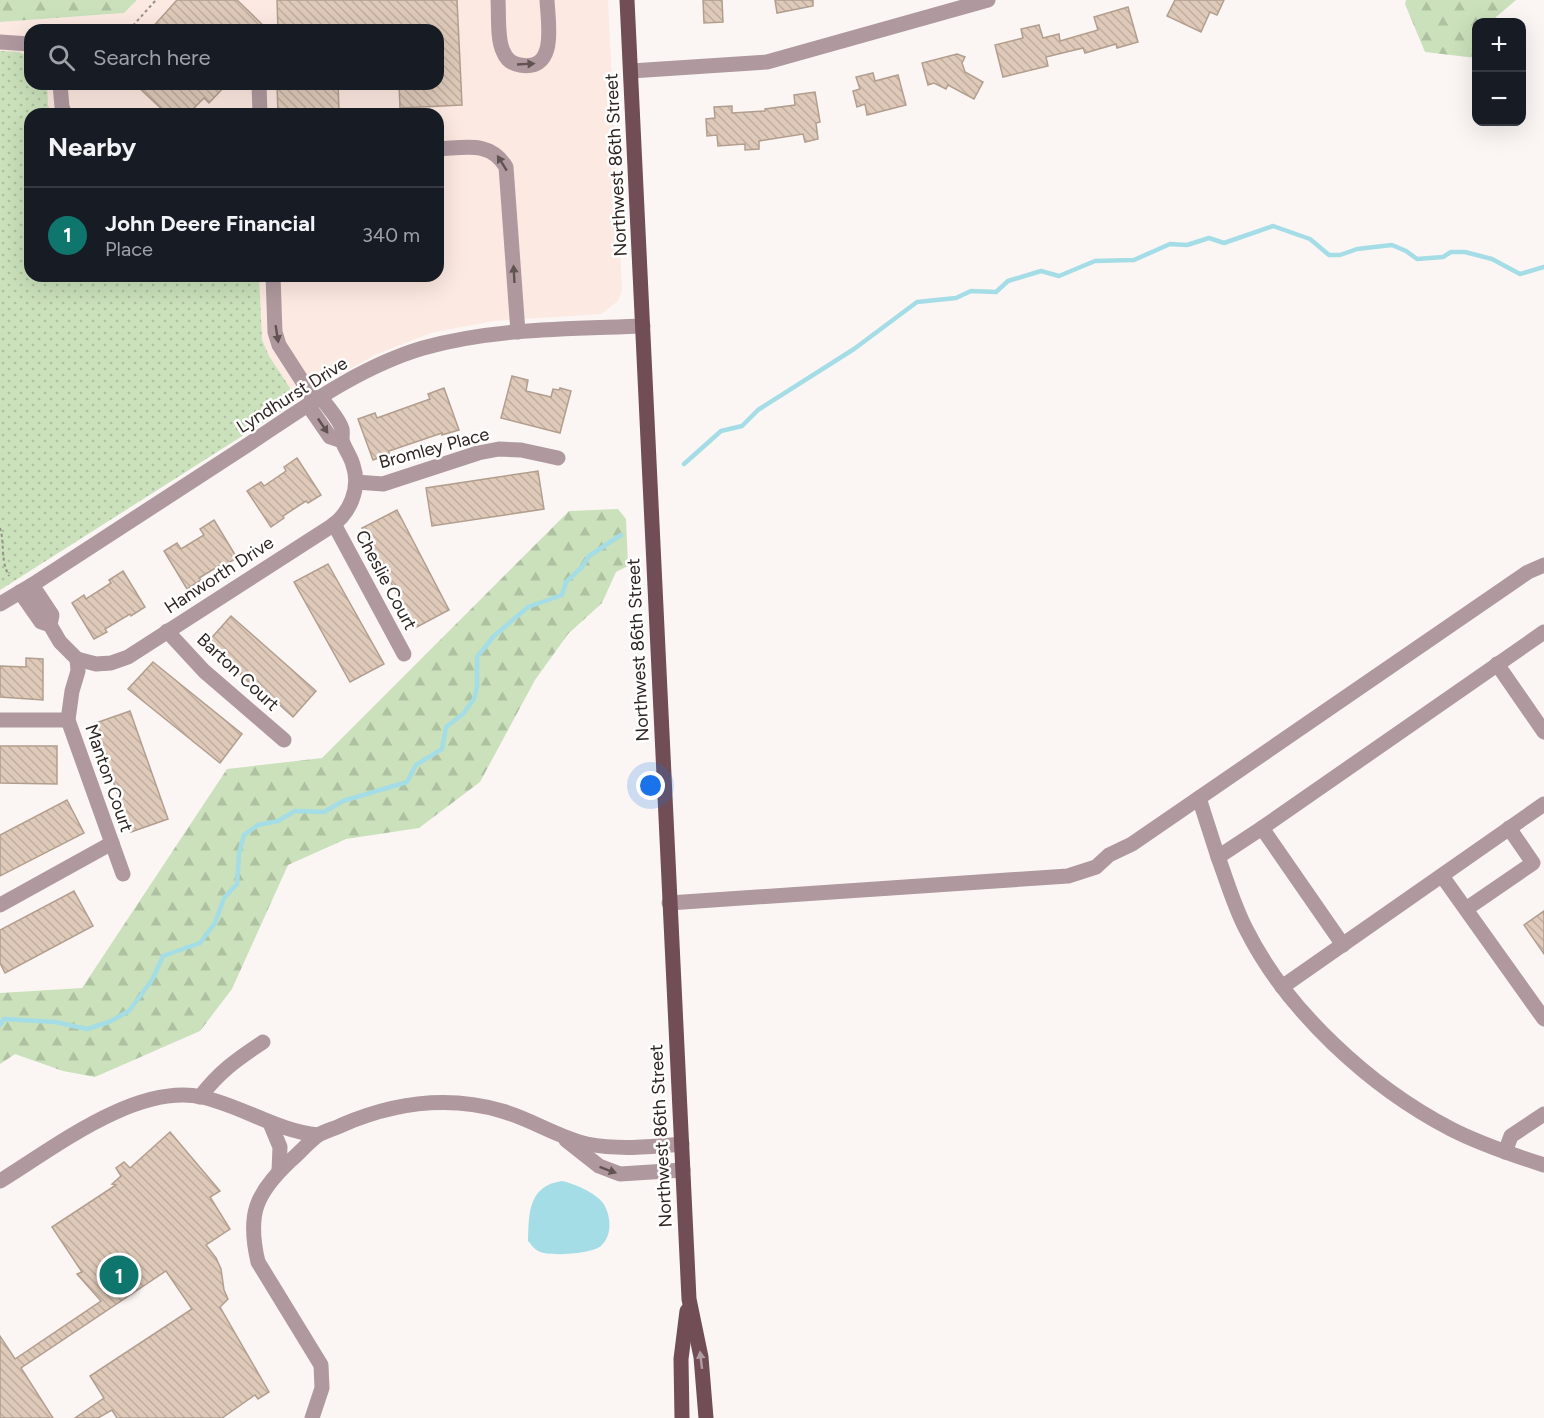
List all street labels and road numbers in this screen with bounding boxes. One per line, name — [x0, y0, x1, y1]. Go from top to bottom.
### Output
street label: Northwest 86th Street — [600, 73, 632, 257]
street label: Lyndhurst Drive — [232, 352, 352, 438]
street label: Bromley Place — [376, 423, 492, 473]
street label: Cheslie Court — [350, 526, 422, 634]
street label: Hanworth Drive — [160, 531, 278, 619]
street label: Northwest 86th Street — [622, 558, 654, 742]
street label: Barton Court — [192, 628, 284, 716]
street label: Manton Court — [80, 721, 138, 835]
street label: Northwest 86th Street — [645, 1044, 677, 1228]

